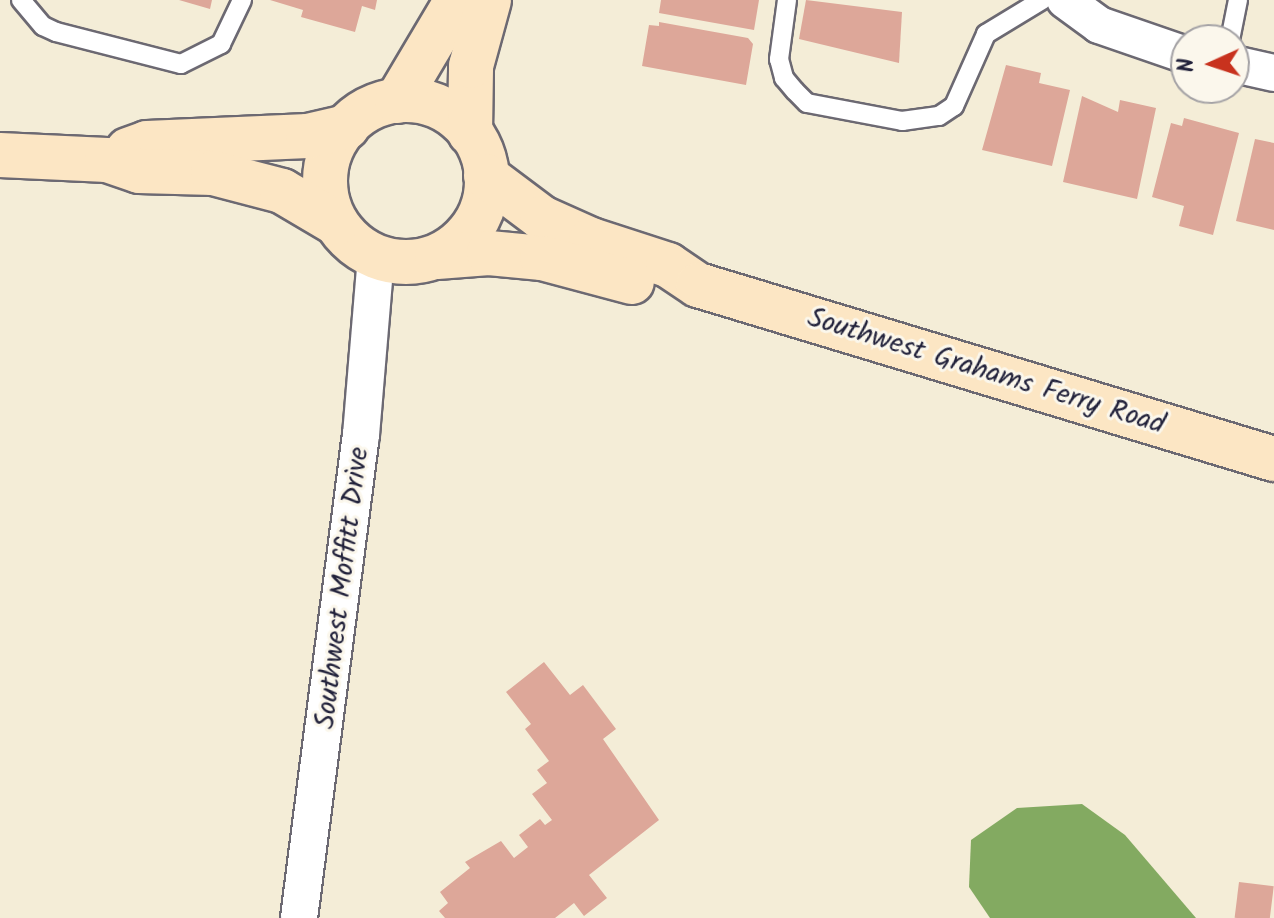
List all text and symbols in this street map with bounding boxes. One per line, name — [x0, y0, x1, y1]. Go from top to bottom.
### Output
north arrow — [1170, 24, 1250, 104]
text: N — [1170, 57, 1205, 73]
street label: Southwest Grahams Ferry Road — [803, 302, 1169, 442]
street label: Southwest Moffitt Drive — [309, 445, 377, 731]

